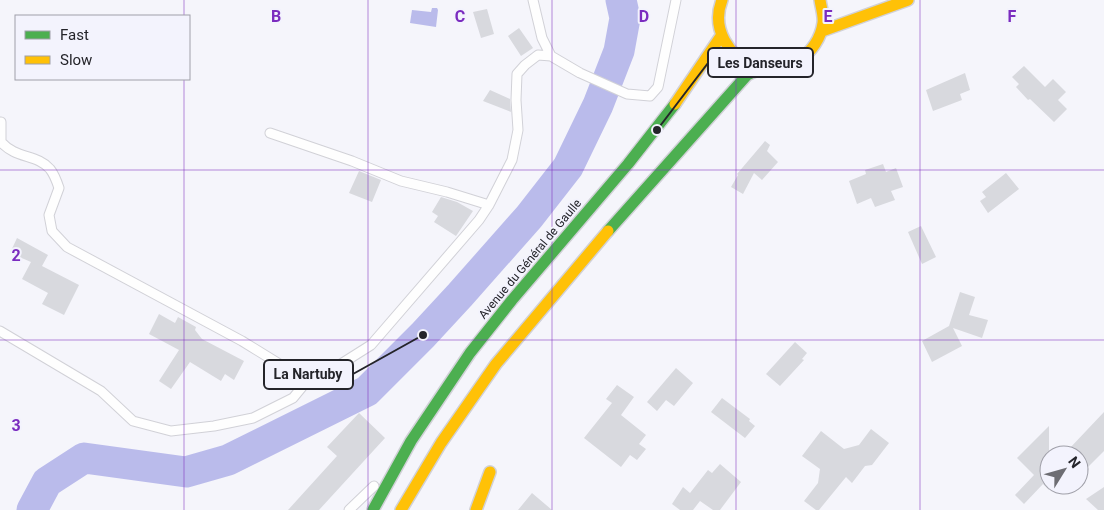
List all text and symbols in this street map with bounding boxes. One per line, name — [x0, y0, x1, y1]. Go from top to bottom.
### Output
text: B — [271, 7, 281, 26]
text: C — [455, 7, 465, 26]
text: D — [639, 7, 649, 26]
text: E — [824, 7, 833, 26]
text: F — [1008, 7, 1017, 26]
legend — [15, 15, 190, 80]
text: Fast — [60, 26, 89, 44]
callout: Les Danseurs — [708, 48, 813, 77]
text: Slow — [60, 51, 92, 69]
text: Les Danseurs — [717, 55, 803, 71]
street label: Avenue du Général de Gaulle — [476, 196, 584, 322]
text: 2 — [11, 246, 21, 265]
callout: La Nartuby — [264, 360, 353, 389]
text: La Nartuby — [274, 366, 343, 382]
text: 3 — [11, 416, 21, 435]
north arrow — [1039, 445, 1089, 495]
text: N — [1065, 453, 1084, 471]

